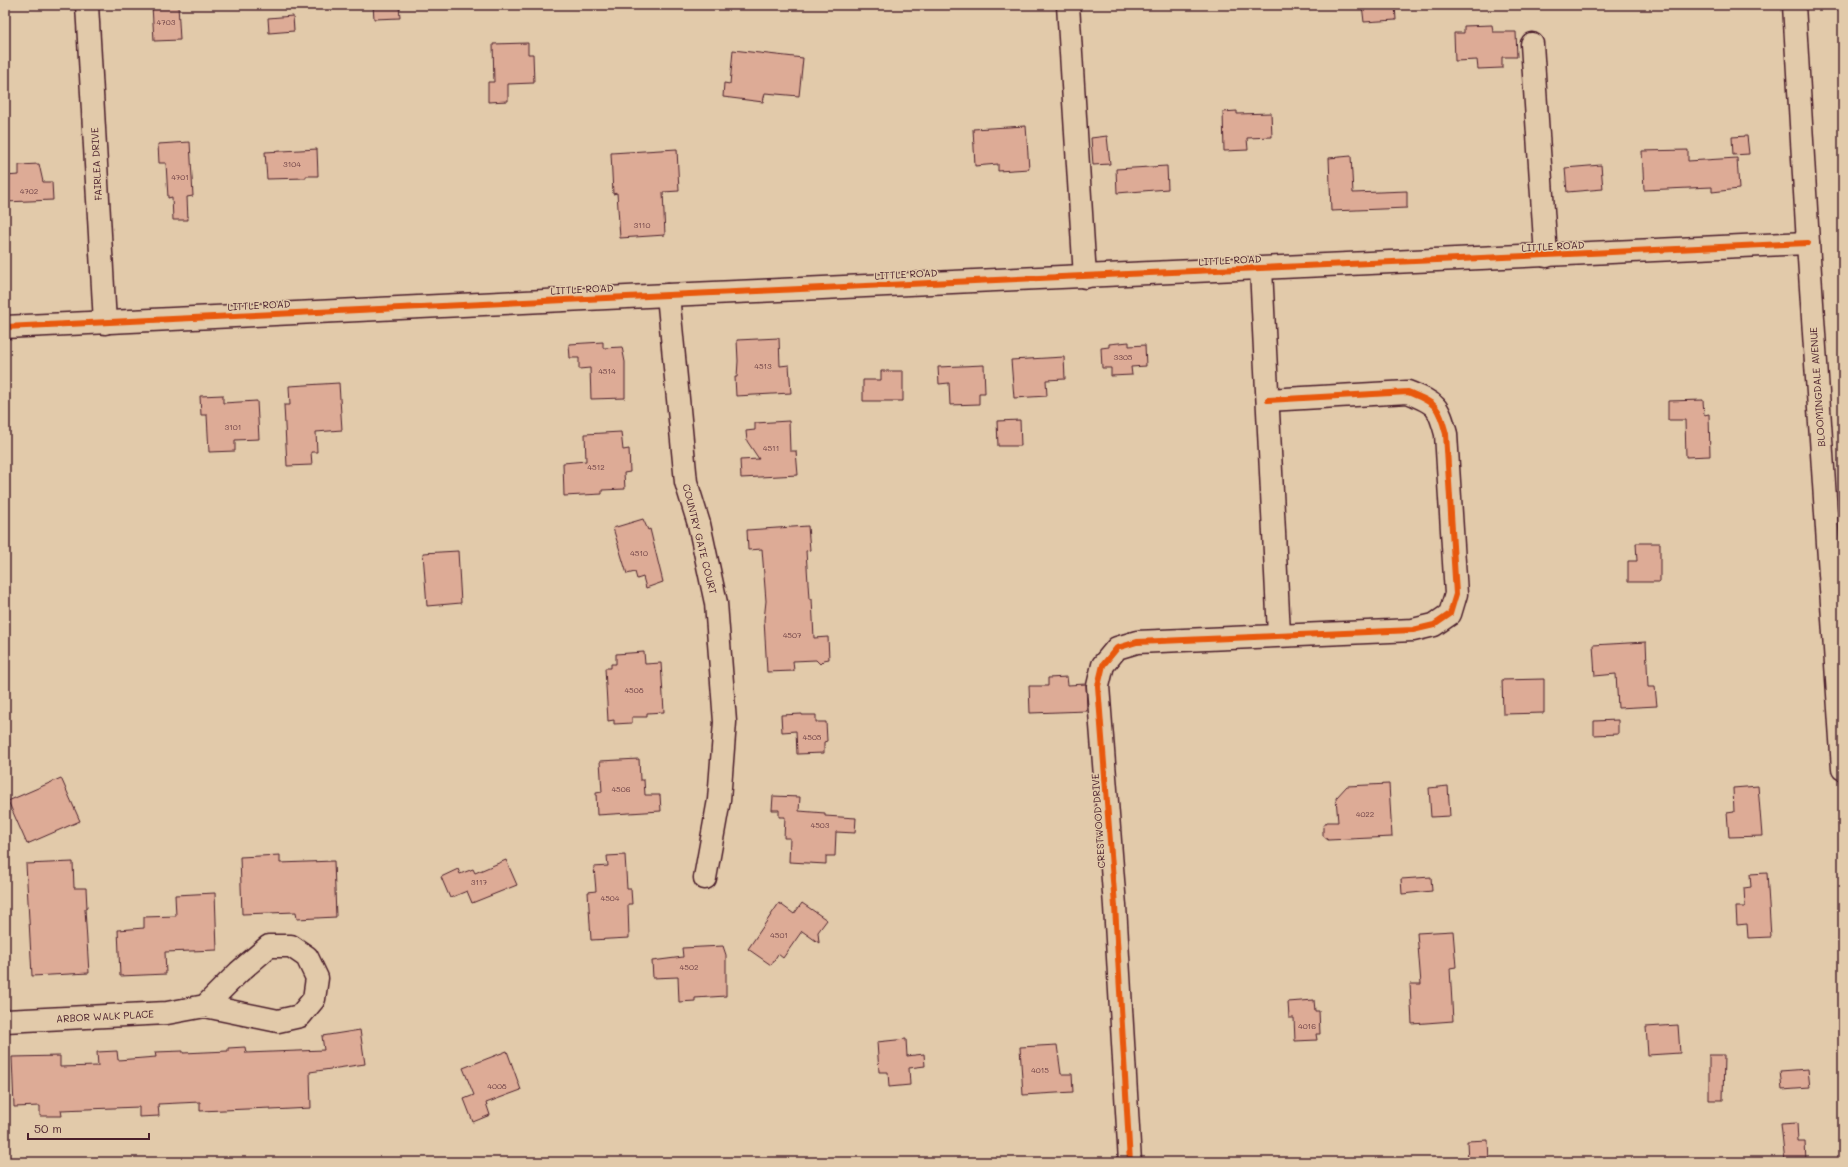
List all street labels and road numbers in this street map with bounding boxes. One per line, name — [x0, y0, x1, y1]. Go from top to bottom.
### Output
street label: FAIRLEA DRIVE — [87, 127, 105, 201]
street label: LITTLE ROAD — [1521, 237, 1585, 255]
street label: LITTLE ROAD — [1198, 251, 1262, 269]
street label: LITTLE ROAD — [874, 265, 938, 283]
street label: LITTLE ROAD — [550, 280, 614, 298]
street label: LITTLE ROAD — [227, 296, 291, 314]
street label: BLOOMINGDALE AVENUE — [1806, 326, 1828, 447]
street label: COUNTRY GATE COURT — [679, 482, 721, 596]
street label: CRESTWOOD DRIVE — [1088, 773, 1108, 869]
street label: ARBOR WALK PLACE — [56, 1006, 154, 1026]

